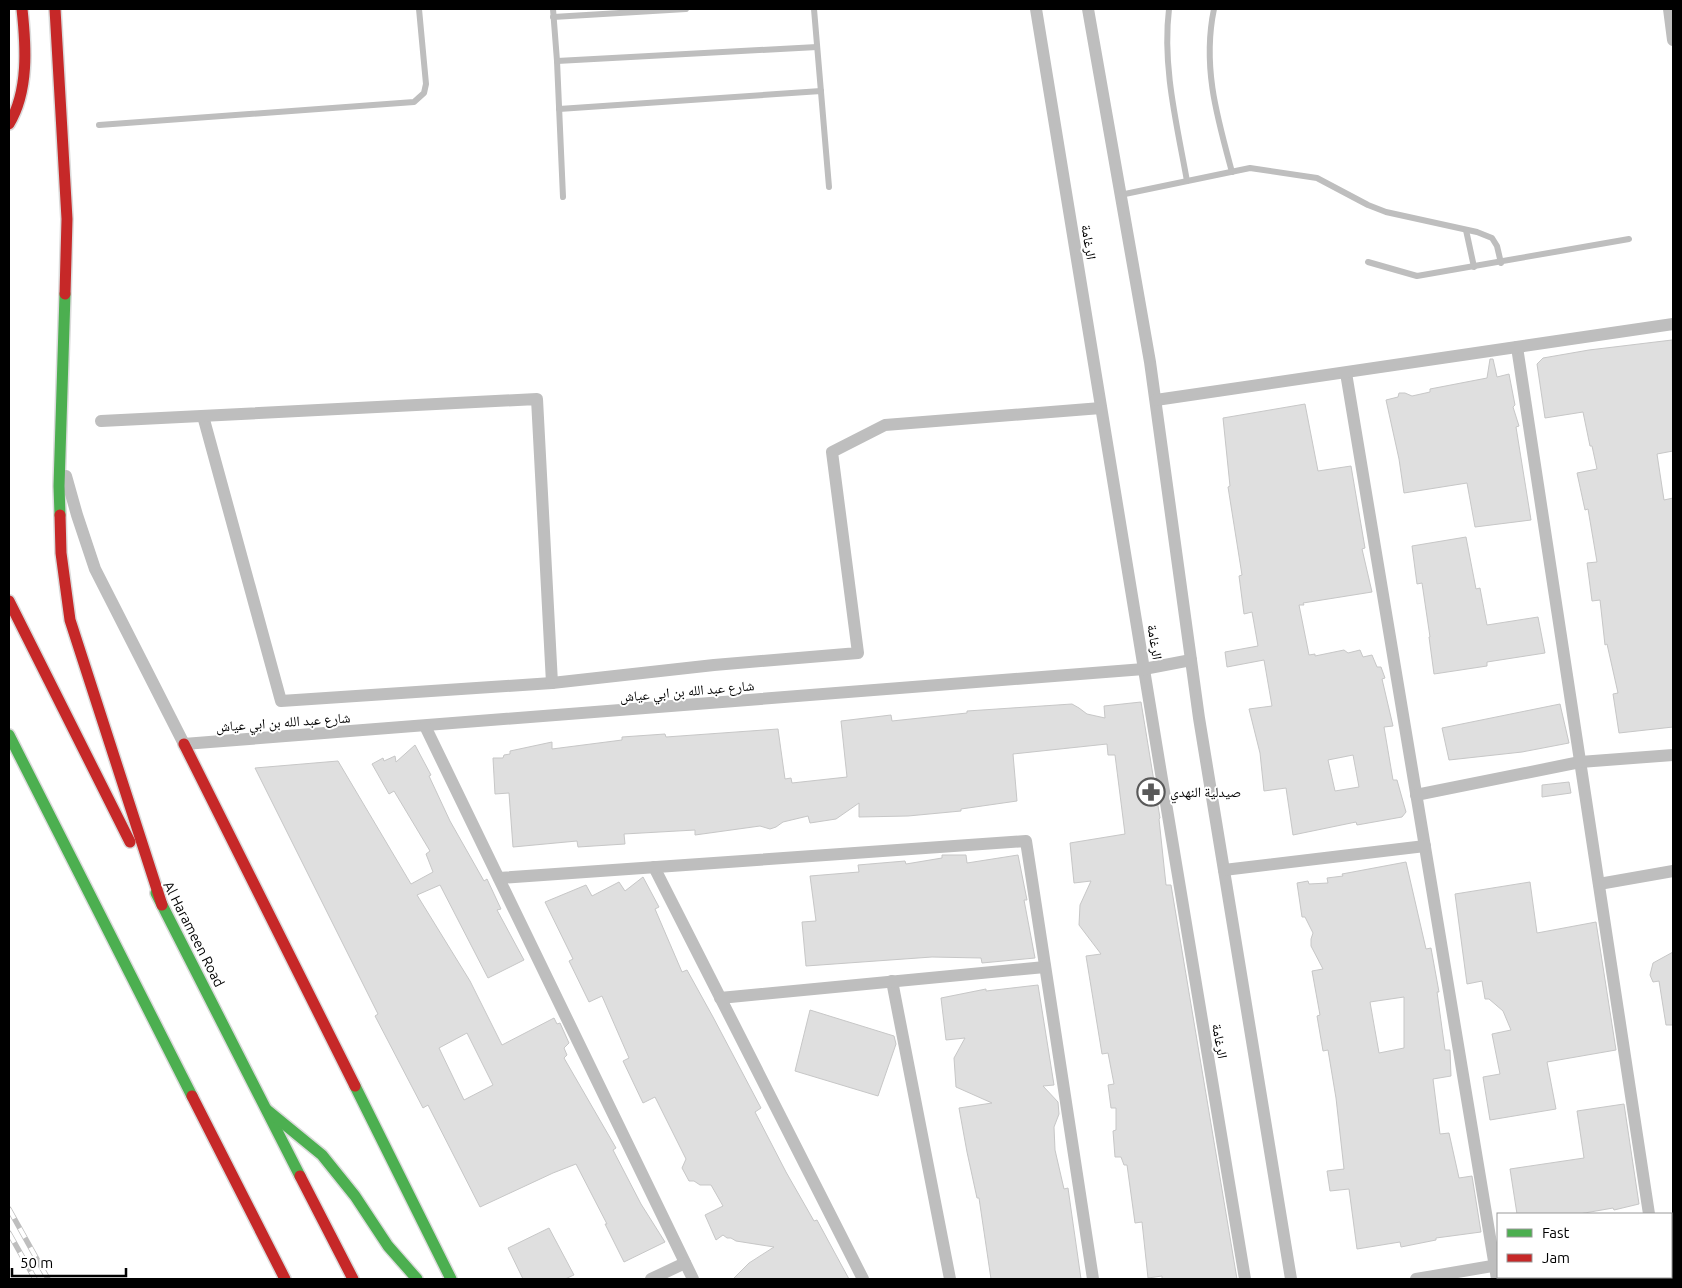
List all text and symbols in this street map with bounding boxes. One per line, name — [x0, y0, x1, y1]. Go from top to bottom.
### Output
street label: الرغامة — [1077, 223, 1100, 261]
street label: الرغامة — [1143, 623, 1166, 661]
street label: شارع عبد الله بن ابي عياش — [619, 677, 755, 708]
street label: شارع عبد الله بن ابي عياش — [215, 709, 351, 738]
pharmacy icon: صيدلية النهدي — [1136, 777, 1166, 807]
place label: صيدلية النهدي — [1170, 784, 1241, 804]
street label: Al Harameen Road — [160, 878, 228, 990]
street label: الرغامة — [1208, 1022, 1231, 1060]
legend — [1497, 1213, 1672, 1278]
text: Fast — [1542, 1224, 1570, 1241]
scale bar — [12, 1246, 126, 1278]
text: Jam — [1542, 1249, 1570, 1266]
text: 50 m — [20, 1254, 53, 1271]

